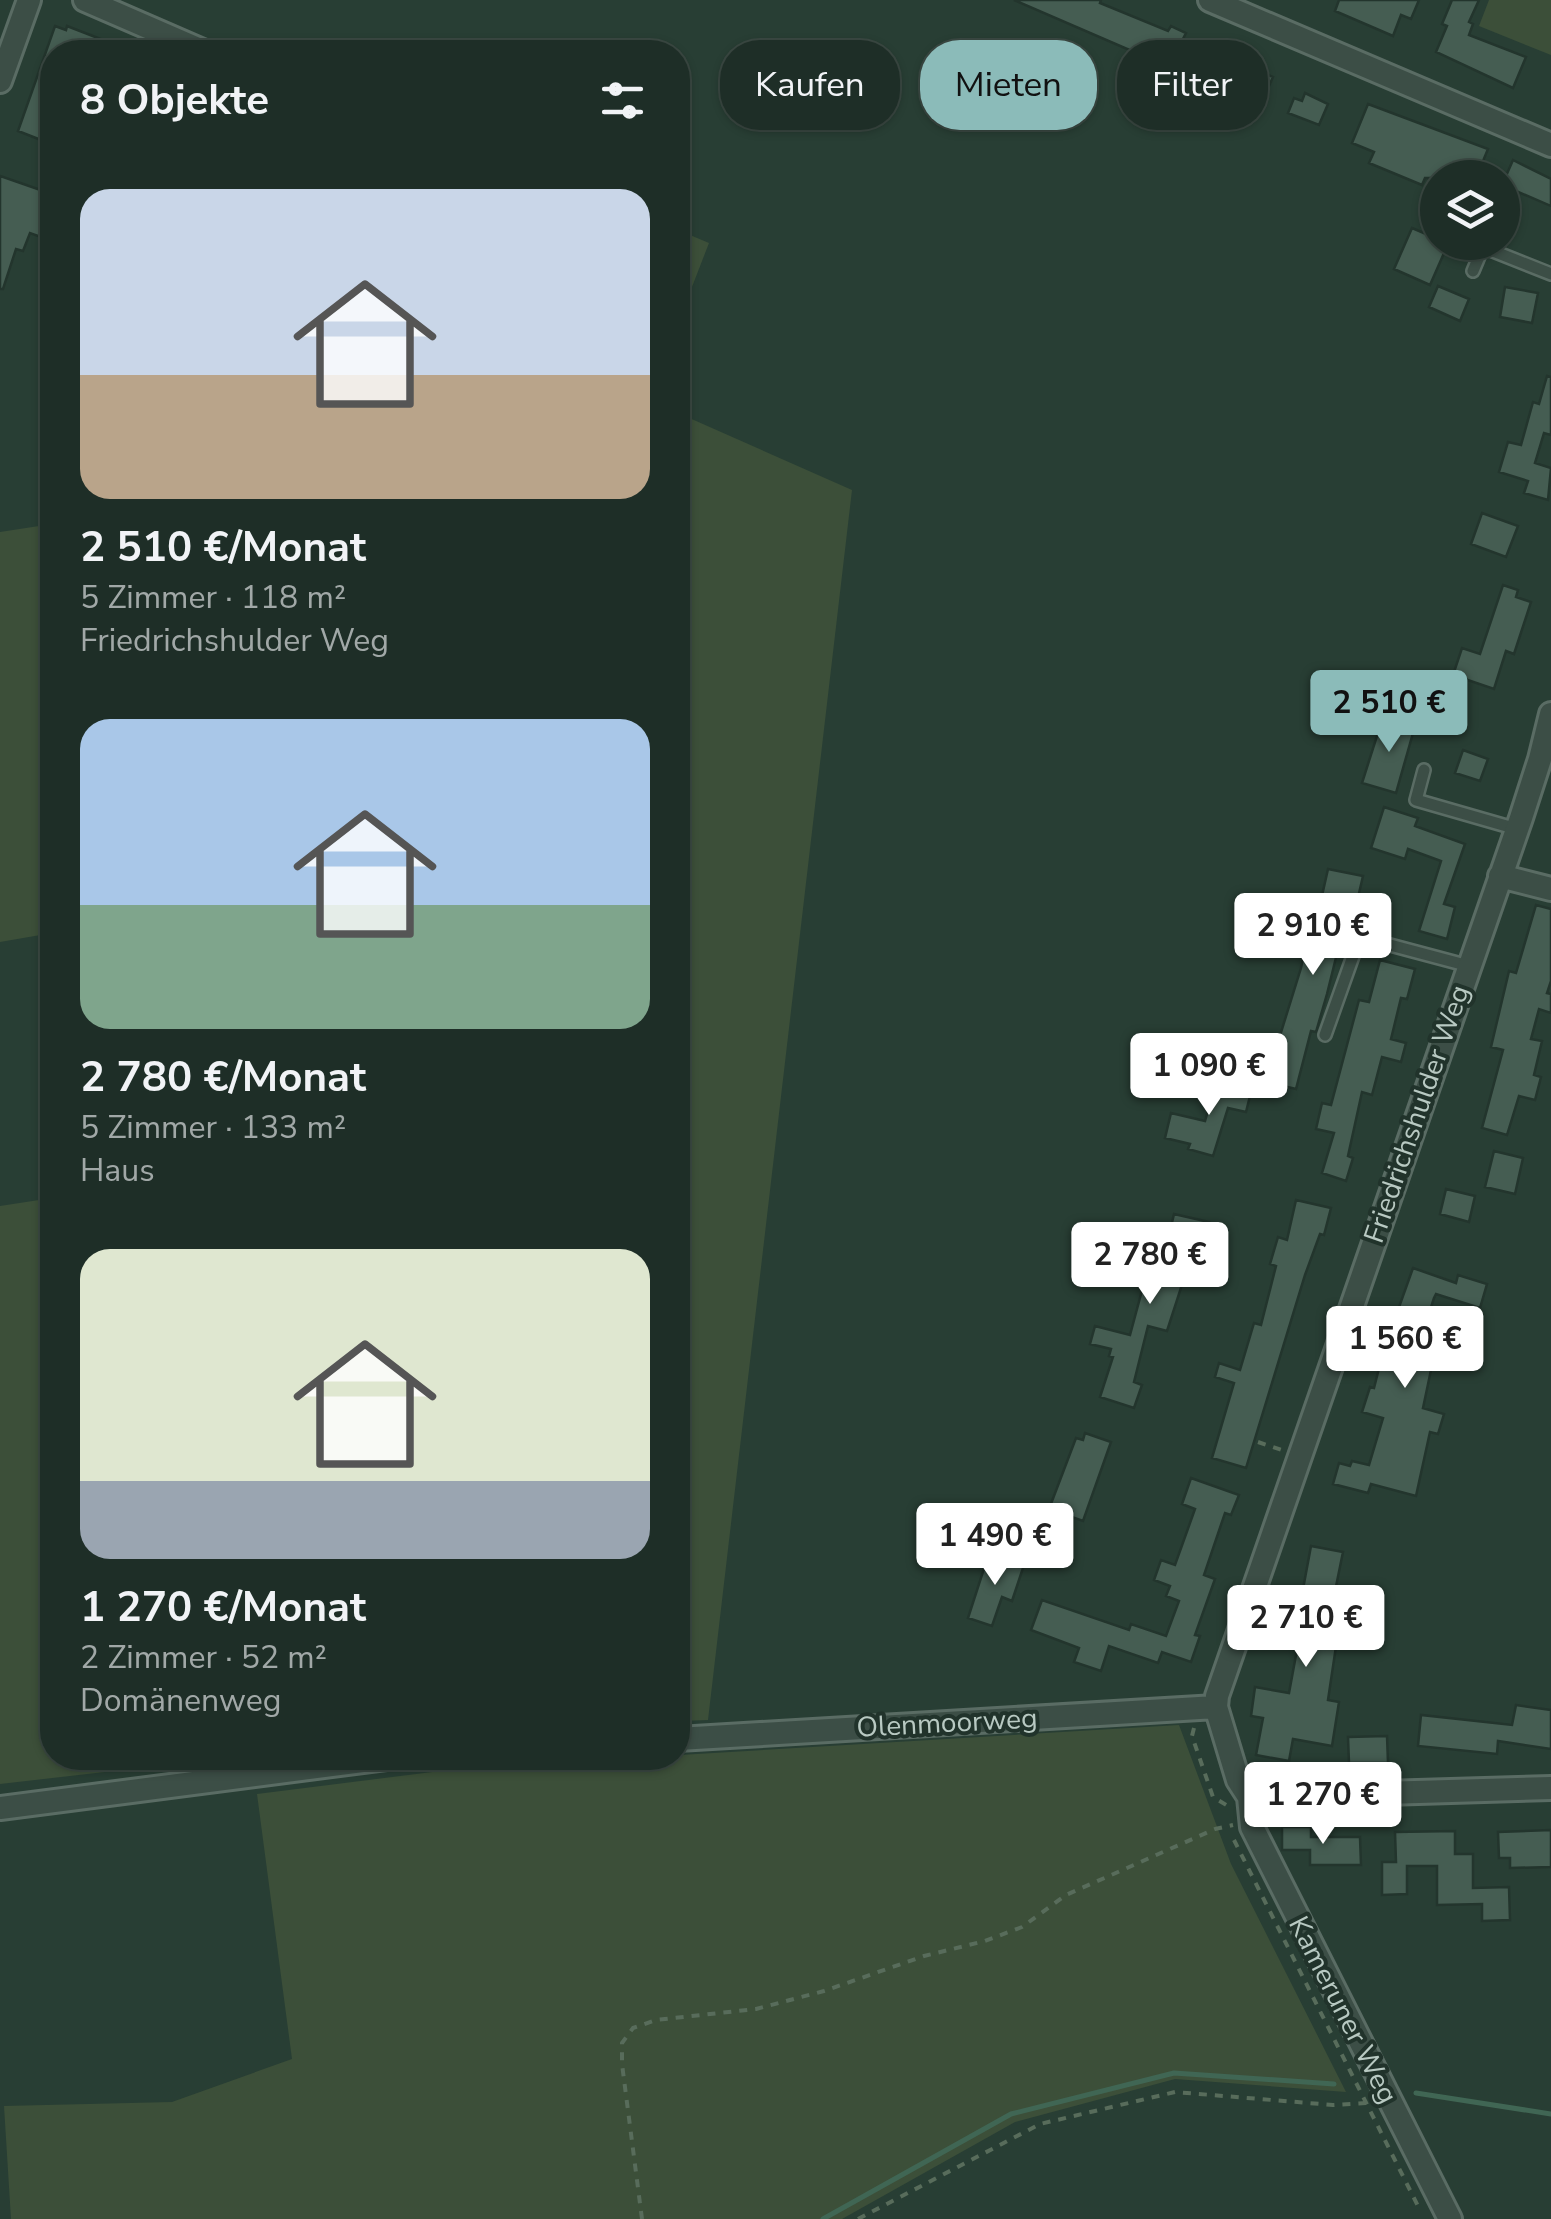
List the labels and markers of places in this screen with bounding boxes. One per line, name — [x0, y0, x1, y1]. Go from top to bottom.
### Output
pin: 2 510 € — [1297, 670, 1481, 755]
pin: 2 910 € — [1221, 893, 1405, 978]
pin: 1 090 € — [1117, 1033, 1301, 1118]
pin: 2 780 € — [1058, 1222, 1242, 1307]
pin: 1 560 € — [1313, 1306, 1497, 1391]
pin: 1 490 € — [903, 1503, 1087, 1588]
pin: 2 710 € — [1214, 1585, 1398, 1670]
pin: 1 270 € — [1231, 1762, 1415, 1847]

